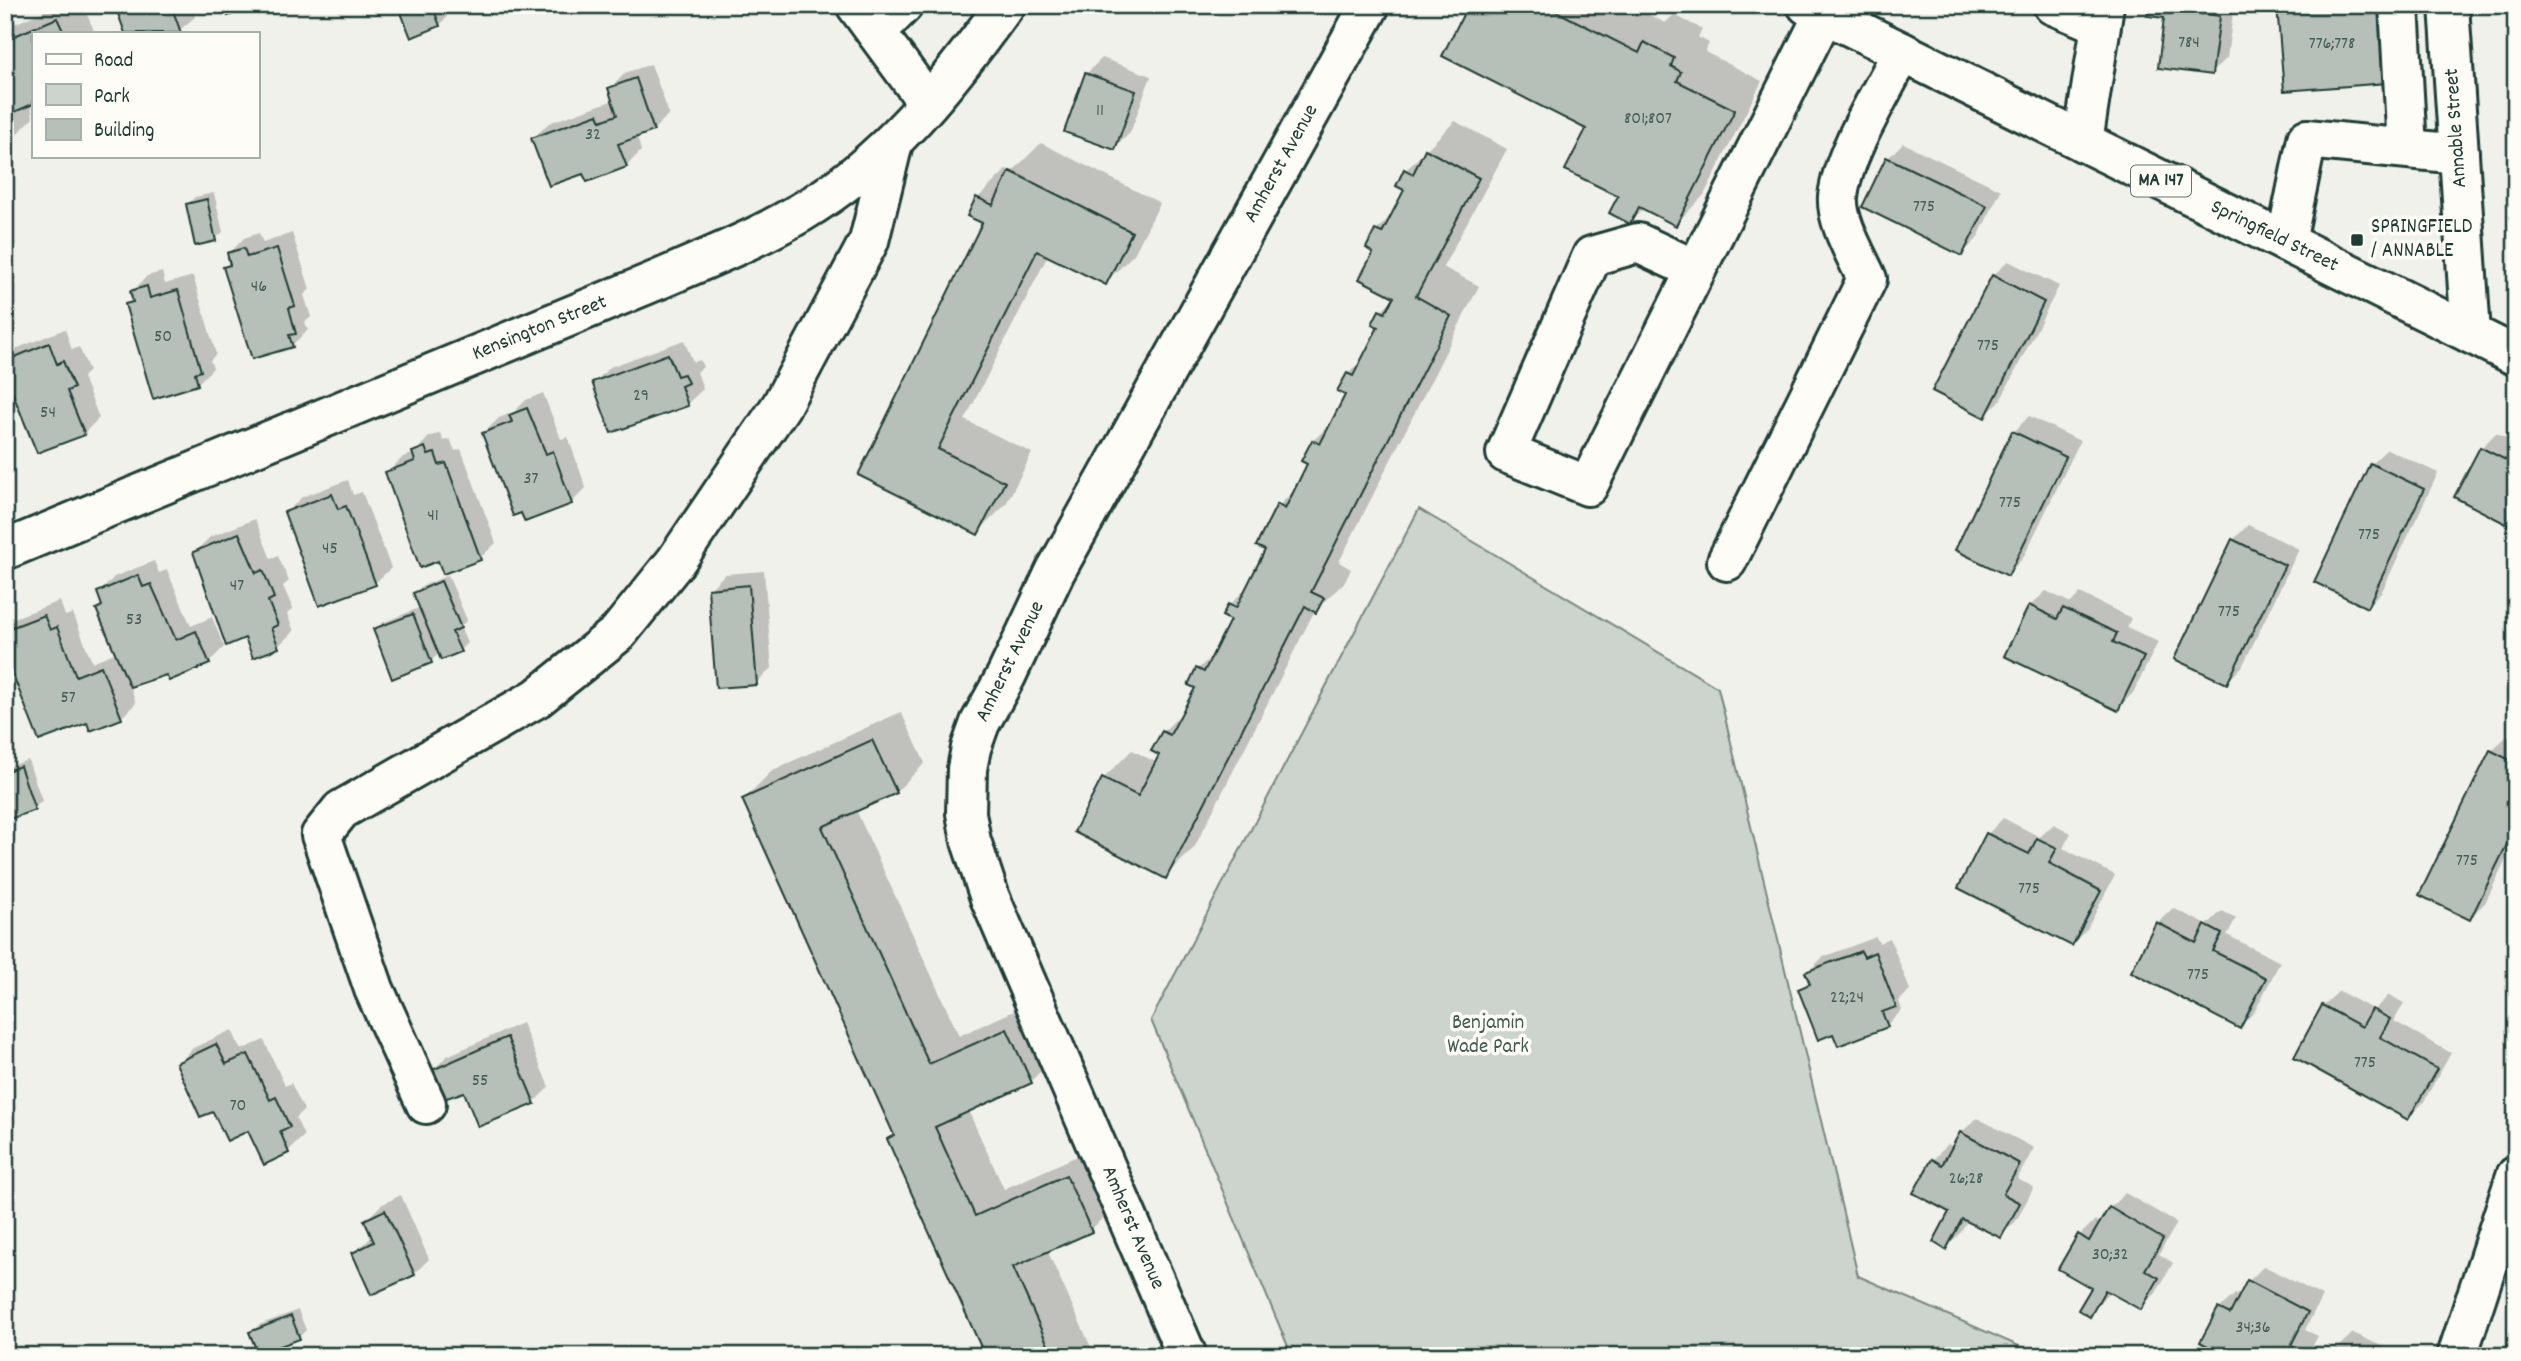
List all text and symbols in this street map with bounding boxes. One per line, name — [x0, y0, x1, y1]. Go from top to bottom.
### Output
house number: 784 — [2178, 31, 2200, 56]
legend — [32, 32, 259, 158]
house number: 776;778 — [2309, 32, 2355, 57]
text: Road — [94, 47, 133, 77]
street label: Annable Street — [2438, 67, 2476, 189]
text: Park — [94, 83, 130, 113]
house number: 11 — [1096, 99, 1104, 124]
street label: Amherst Avenue — [1237, 99, 1327, 229]
house number: 801;807 — [1624, 107, 1672, 132]
text: Building — [94, 117, 154, 147]
house number: 32 — [585, 123, 601, 148]
road number: MA 147 — [2131, 166, 2191, 196]
street label: Springfield Street — [2205, 193, 2343, 281]
house number: 775 — [1913, 195, 1935, 220]
place label: SPRINGFIELD / ANNABLE — [2371, 213, 2473, 267]
marker: SPRINGFIELD / ANNABLE — [2349, 232, 2365, 248]
house number: 46 — [251, 275, 267, 300]
street label: Kensington Street — [468, 288, 612, 370]
house number: 50 — [154, 325, 172, 350]
house number: 775 — [1977, 334, 1999, 359]
house number: 29 — [633, 384, 649, 409]
house number: 54 — [40, 401, 56, 426]
house number: 37 — [524, 467, 539, 492]
house number: 775 — [1999, 491, 2021, 516]
house number: 41 — [427, 504, 439, 529]
house number: 775 — [2358, 523, 2380, 548]
house number: 45 — [322, 537, 338, 562]
house number: 47 — [230, 574, 244, 599]
street label: Amherst Avenue — [969, 596, 1053, 728]
house number: 775 — [2218, 600, 2240, 625]
house number: 53 — [126, 608, 142, 633]
house number: 57 — [60, 686, 76, 711]
house number: 775 — [2456, 849, 2478, 874]
house number: 775 — [2018, 877, 2040, 902]
house number: 775 — [2187, 963, 2209, 988]
house number: 22;24 — [1830, 986, 1864, 1011]
park label: Benjamin Wade Park — [1447, 1009, 1529, 1063]
house number: 775 — [2354, 1051, 2376, 1076]
house number: 55 — [472, 1069, 488, 1094]
house number: 70 — [230, 1094, 246, 1119]
street label: Amherst Avenue — [1093, 1162, 1171, 1294]
house number: 26;28 — [1949, 1167, 1983, 1192]
house number: 30;32 — [2092, 1243, 2128, 1268]
house number: 34;36 — [2235, 1316, 2271, 1341]

